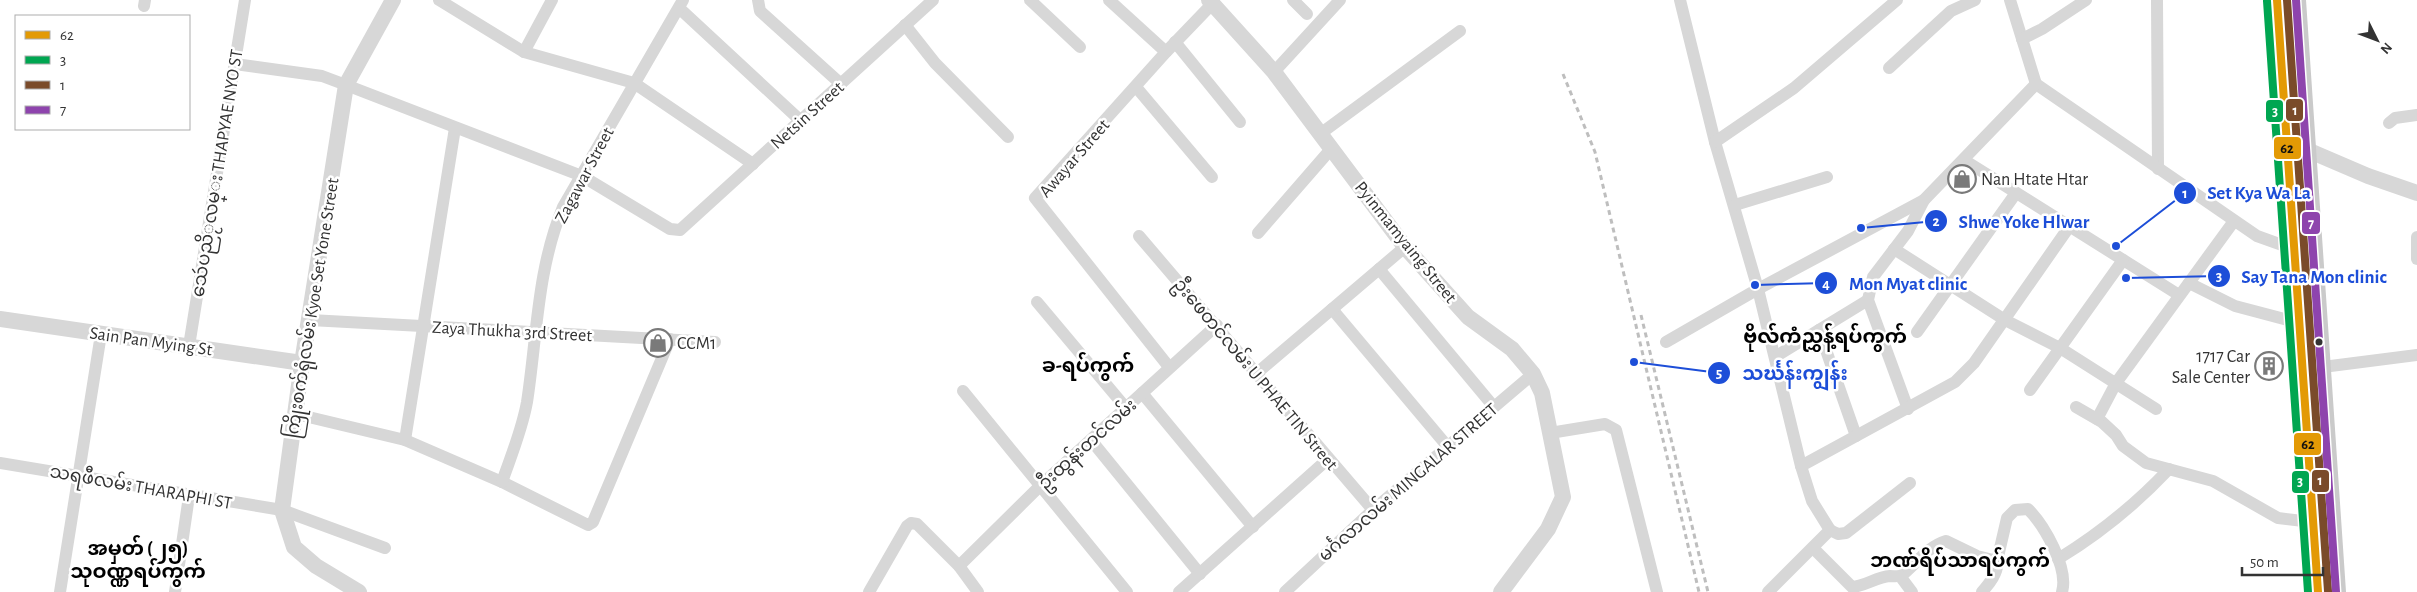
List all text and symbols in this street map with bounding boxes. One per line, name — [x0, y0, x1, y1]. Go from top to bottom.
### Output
legend — [15, 15, 190, 130]
north arrow — [2352, 15, 2402, 65]
text: 62 — [60, 28, 74, 43]
text: N — [2377, 40, 2394, 56]
street label: သေဴပညိႂလမ္း THAPYAE NYO ST — [184, 47, 251, 299]
text: 3 — [60, 53, 66, 68]
text: 1 — [60, 78, 65, 93]
street label: Netsin Street — [768, 78, 848, 153]
line badge: 1 — [2285, 98, 2304, 122]
line badge: 3 — [2265, 99, 2284, 123]
text: 7 — [60, 103, 66, 118]
text: 1 — [2292, 104, 2298, 118]
text: 3 — [2272, 105, 2278, 119]
street label: Awayar Street — [1036, 116, 1113, 201]
street label: Zagawar Street — [552, 124, 618, 226]
line badge: 62 — [2273, 136, 2302, 160]
text: 62 — [2280, 142, 2294, 156]
shop icon: Nan Htate Htar — [1947, 164, 1977, 194]
place label: Nan Htate Htar — [1981, 171, 2088, 189]
street label: ကြိုးစက်ရုံလမ်း Kyoe Set Yone Street — [278, 175, 347, 440]
callout: Set Kya Wa La — [2172, 176, 2321, 210]
street label: Pyinmamyaing Street — [1351, 178, 1460, 307]
text: Set Kya Wa La — [2207, 184, 2311, 203]
text: 1 — [2182, 186, 2188, 201]
callout: Shwe Yoke Hlwar — [1924, 204, 2100, 238]
line badge: 7 — [2301, 211, 2321, 235]
text: Shwe Yoke Hlwar — [1959, 213, 2090, 232]
text: 2 — [1932, 214, 1940, 229]
text: 7 — [2308, 217, 2314, 231]
callout: Say Tana Mon clinic — [2207, 259, 2397, 293]
callout: Mon Myat clinic — [1814, 266, 1977, 300]
text: Say Tana Mon clinic — [2241, 268, 2387, 287]
text: 3 — [2216, 269, 2222, 284]
street label: ဦးဖေတင်လမ်း U PHAE TIN Street — [1166, 272, 1345, 477]
text: Mon Myat clinic — [1849, 275, 1968, 294]
text: 4 — [1822, 277, 1830, 292]
street label: Zaya Thukha 3rd Street — [431, 319, 593, 345]
district label: ဗိုလ်ကံညွှန့်ရပ်ကွက် — [1743, 323, 1907, 352]
street label: Sain Pan Mying St — [88, 324, 214, 360]
shop icon: CCM1 — [643, 328, 673, 358]
place label: CCM1 — [677, 335, 716, 353]
unlabelled marker — [2314, 337, 2324, 347]
place label: 1717 Car Sale Center — [2172, 348, 2250, 387]
building icon: 1717 Car Sale Center — [2254, 351, 2284, 381]
district label: ခ-ရပ်ကွက် — [1042, 352, 1134, 381]
callout: သင်္ဃန်းကျွန်း — [1707, 356, 1857, 390]
text: သင်္ဃန်းကျွန်း — [1742, 360, 1848, 391]
text: 5 — [1716, 366, 1722, 381]
street label: ဦးထွန်းတင်လမ်း — [1032, 392, 1144, 497]
street label: မင်္ဂလာလမ်း MINGALAR STREET — [1312, 396, 1502, 565]
line badge: 62 — [2293, 432, 2322, 456]
text: 62 — [2301, 438, 2315, 452]
street label: သရဖီလမ်း THARAPHI ST — [47, 457, 235, 518]
line badge: 1 — [2311, 469, 2330, 493]
line badge: 3 — [2291, 470, 2310, 494]
text: 1 — [2317, 474, 2323, 488]
text: 3 — [2297, 475, 2303, 489]
district label: အမှတ် (၂၅) သုဝဏ္ဏရပ်ကွက် — [70, 535, 206, 587]
scale bar — [2242, 544, 2323, 576]
district label: ဘဏ်ရိပ်သာရပ်ကွက် — [1870, 547, 2050, 576]
text: 50 m — [2250, 555, 2279, 570]

